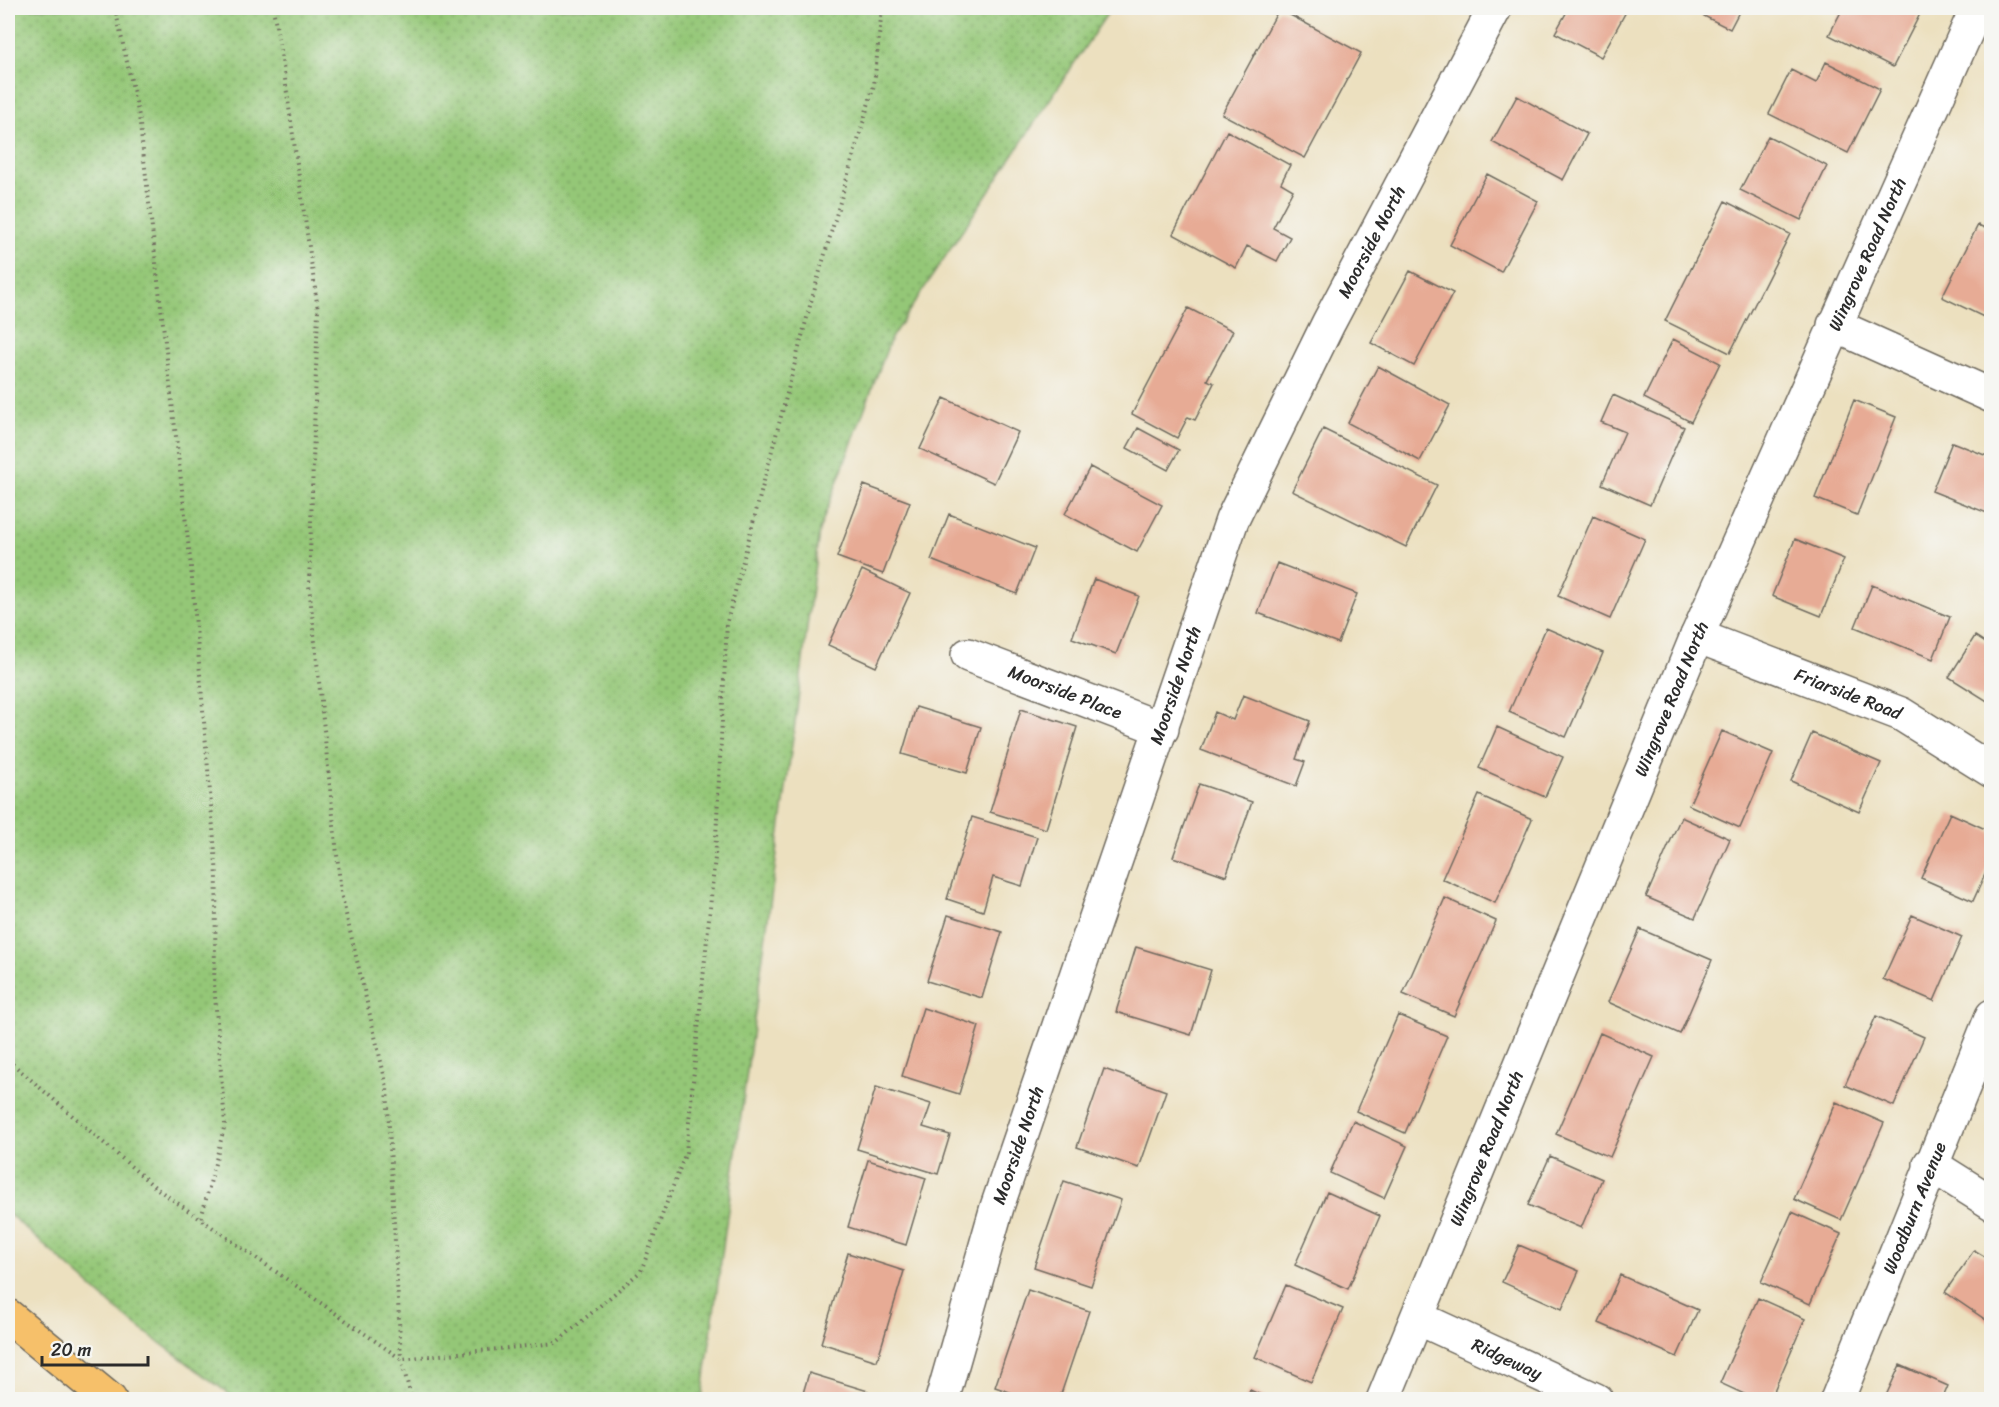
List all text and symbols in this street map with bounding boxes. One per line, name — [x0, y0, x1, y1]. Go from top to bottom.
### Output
street label: Wingrove Road North — [1819, 172, 1916, 336]
street label: Moorside North — [1328, 180, 1414, 304]
street label: Wingrove Road North — [1625, 616, 1718, 782]
street label: Moorside North — [1140, 622, 1211, 749]
street label: Moorside Place — [1003, 656, 1127, 728]
street label: Friarside Road — [1790, 659, 1908, 730]
street label: Wingrove Road North — [1440, 1066, 1533, 1231]
street label: Moorside North — [983, 1082, 1053, 1209]
street label: Woodburn Avenue — [1873, 1137, 1956, 1279]
scale bar — [42, 1329, 148, 1367]
street label: Ridgeway — [1466, 1329, 1548, 1389]
text: 20 m — [51, 1334, 91, 1366]

